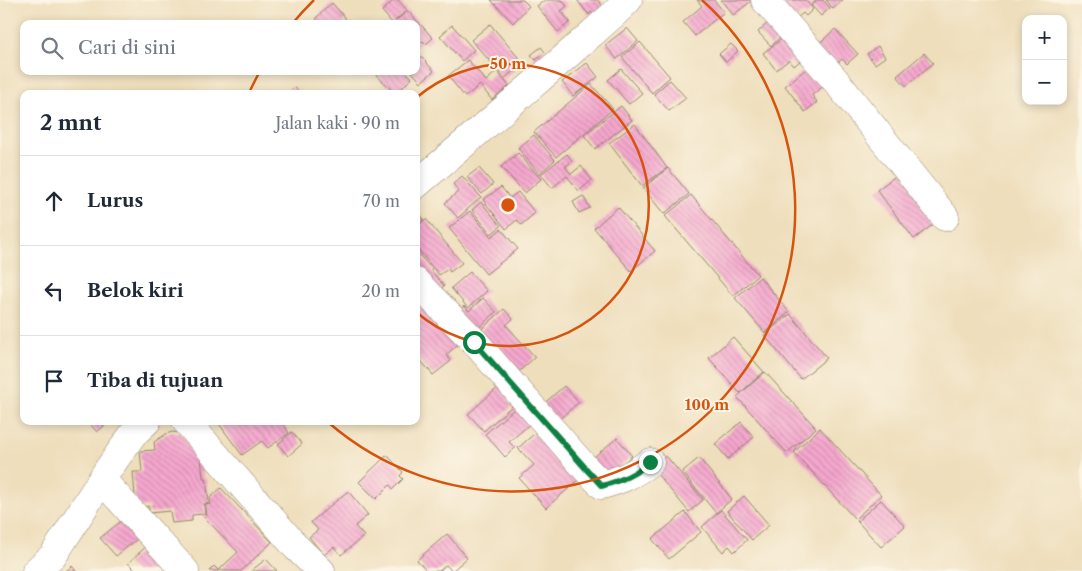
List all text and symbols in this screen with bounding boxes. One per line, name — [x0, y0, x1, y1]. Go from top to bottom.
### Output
map controls — [1022, 15, 1067, 105]
button: + — [1022, 15, 1067, 60]
search box — [20, 20, 420, 75]
icon: search — [38, 34, 66, 62]
text: Cari di sini — [78, 36, 176, 59]
text: 50 m — [490, 54, 526, 73]
button: − — [1022, 60, 1067, 105]
text: 2 mnt — [40, 110, 101, 135]
text: Jalan kaki · 90 m — [275, 113, 400, 133]
icon: ahead — [40, 187, 68, 215]
text: Lurus — [87, 189, 143, 212]
text: 70 m — [363, 191, 400, 211]
centre of rings — [499, 196, 517, 214]
icon: left — [40, 277, 68, 305]
text: Belok kiri — [87, 279, 184, 302]
text: 20 m — [361, 281, 400, 301]
route start — [463, 331, 486, 354]
icon: arrive — [40, 367, 68, 395]
text: Tiba di tujuan — [87, 369, 223, 392]
text: 100 m — [685, 395, 729, 414]
route end — [639, 451, 662, 474]

